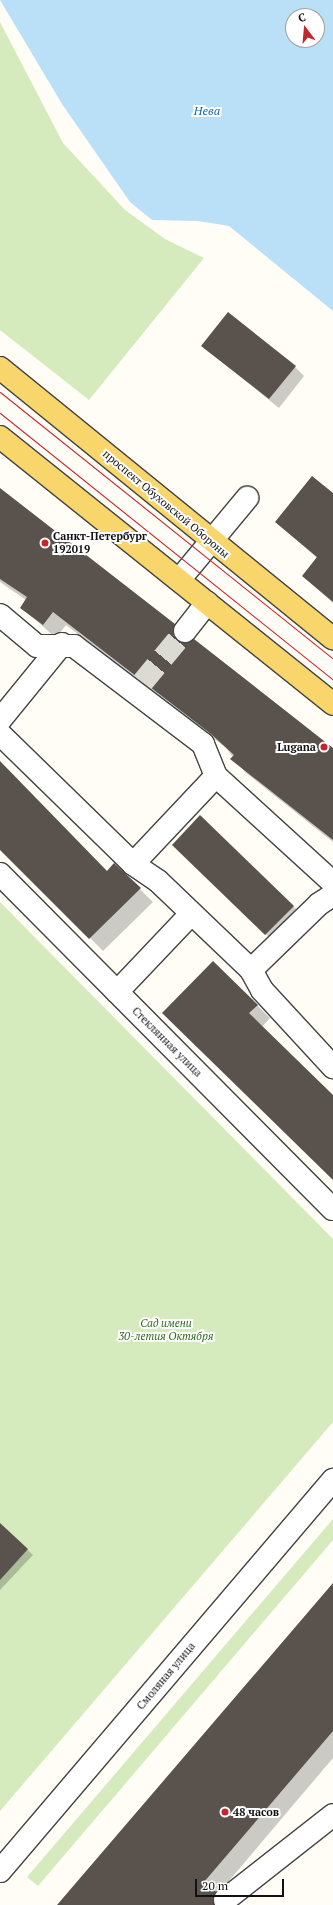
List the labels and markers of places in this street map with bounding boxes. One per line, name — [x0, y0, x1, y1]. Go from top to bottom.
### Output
place label: Санкт-Петербург 192019 — [53, 530, 147, 556]
marker: Санкт-Петербург 192019 — [40, 538, 50, 548]
place label: Lugana — [277, 740, 316, 754]
marker: Lugana — [319, 742, 329, 752]
place label: 48 часов — [233, 1805, 279, 1819]
marker: 48 часов — [220, 1807, 230, 1817]

